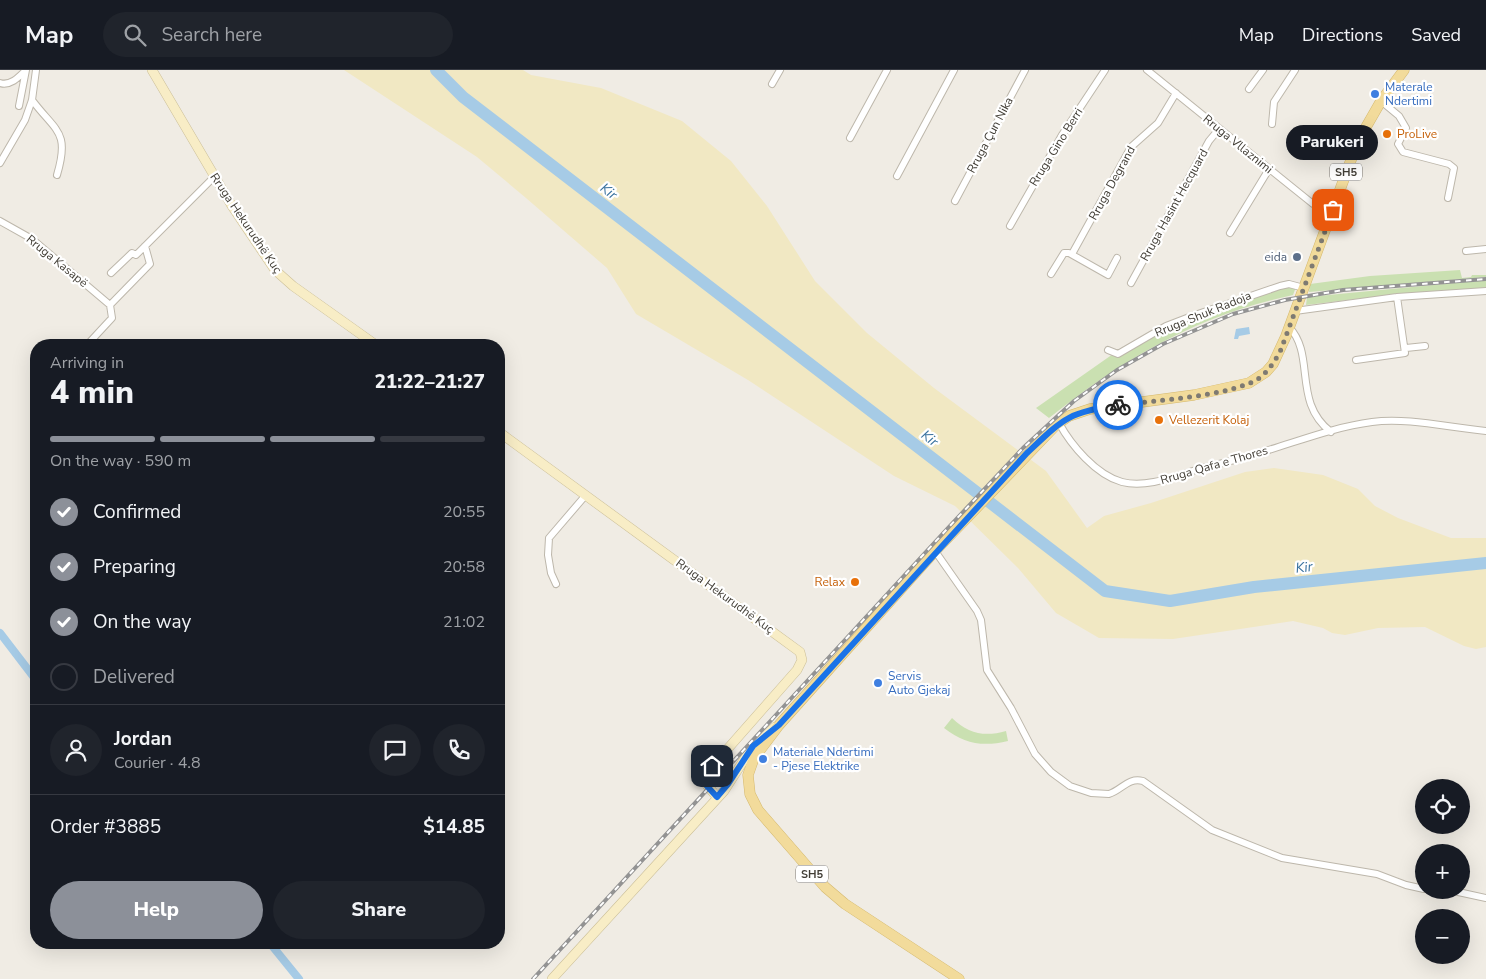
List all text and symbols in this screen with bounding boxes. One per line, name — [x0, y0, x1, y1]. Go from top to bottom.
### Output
search box — [103, 12, 453, 57]
text: Map — [25, 19, 73, 51]
icon: search — [121, 21, 149, 49]
text: Search here — [161, 22, 262, 48]
text: Map — [1239, 23, 1274, 47]
text: Directions — [1302, 23, 1383, 47]
text: Saved — [1411, 23, 1461, 47]
place label: Materale Ndertimi — [1385, 79, 1433, 109]
marker: Materale Ndertimi — [1369, 88, 1381, 100]
street label: Rruga Çun Nika — [963, 94, 1017, 176]
street label: Rruga Gino Berri — [1026, 105, 1086, 189]
street label: Rruga Vllaznimi — [1200, 111, 1276, 177]
callout: Parukeri — [1287, 125, 1379, 160]
place label: ProLive — [1397, 126, 1437, 142]
marker: ProLive — [1381, 128, 1393, 140]
text: Parukeri — [1300, 131, 1364, 153]
street label: Rruga Degrand — [1085, 143, 1139, 223]
street label: Rruga Hasint Hecquard — [1136, 146, 1212, 264]
road number: SH5 — [1330, 164, 1362, 180]
street label: Rruga Hekurudhë Kuç — [206, 170, 286, 277]
water label: Kir — [596, 179, 622, 205]
pin — [1312, 189, 1354, 231]
icon: bag — [1319, 196, 1347, 224]
street label: Rruga Kasapë — [23, 231, 91, 291]
place label: eida — [1264, 249, 1287, 265]
marker: eida — [1291, 251, 1303, 263]
street label: Rruga Shuk Radoja — [1152, 287, 1254, 341]
text: Arriving in — [50, 352, 124, 374]
text: 21:22–21:27 — [374, 369, 485, 395]
text: 4 min — [50, 371, 134, 414]
courier — [1093, 380, 1143, 430]
icon: bike — [1104, 391, 1132, 419]
place label: Vellezerit Kolaj — [1168, 412, 1249, 428]
marker: Vellezerit Kolaj — [1153, 414, 1165, 426]
water label: Kir — [917, 426, 943, 452]
street label: Rruga Qafa e Thores — [1158, 442, 1270, 488]
text: On the way · 590 m — [50, 450, 191, 472]
icon: check — [50, 498, 78, 526]
text: Confirmed — [93, 499, 181, 525]
text: 20:55 — [443, 501, 485, 523]
icon: check — [50, 553, 78, 581]
text: Preparing — [93, 554, 176, 580]
street label: Rruga Hekurudhë Kuç — [673, 555, 778, 637]
text: 20:58 — [443, 556, 485, 578]
water label: Kir — [1295, 557, 1314, 578]
place label: Relax — [815, 574, 846, 590]
marker: Relax — [849, 576, 861, 588]
icon: check — [50, 608, 78, 636]
text: On the way — [93, 609, 191, 635]
text: 21:02 — [443, 611, 485, 633]
text: Delivered — [93, 664, 175, 690]
place label: Servis Auto Gjekaj — [888, 668, 951, 698]
marker: Servis Auto Gjekaj — [872, 677, 884, 689]
button: person — [50, 724, 102, 776]
button: chat — [369, 724, 421, 776]
button: phone — [433, 724, 485, 776]
text: Jordan — [114, 726, 172, 752]
place label: Materiale Ndertimi - Pjese Elektrike — [773, 744, 873, 774]
pin — [691, 745, 733, 787]
text: Courier · 4.8 — [114, 752, 200, 774]
icon: home — [698, 752, 726, 780]
marker: Materiale Ndertimi - Pjese Elektrike — [757, 753, 769, 765]
map controls — [1415, 779, 1470, 964]
button: locate — [1415, 779, 1470, 834]
text: Order #3885 — [50, 814, 161, 840]
text: $14.85 — [423, 814, 485, 840]
button: + — [1415, 844, 1470, 899]
road number: SH5 — [796, 866, 828, 882]
button: Help — [50, 881, 263, 939]
button: Share — [273, 881, 485, 939]
button: − — [1415, 909, 1470, 964]

